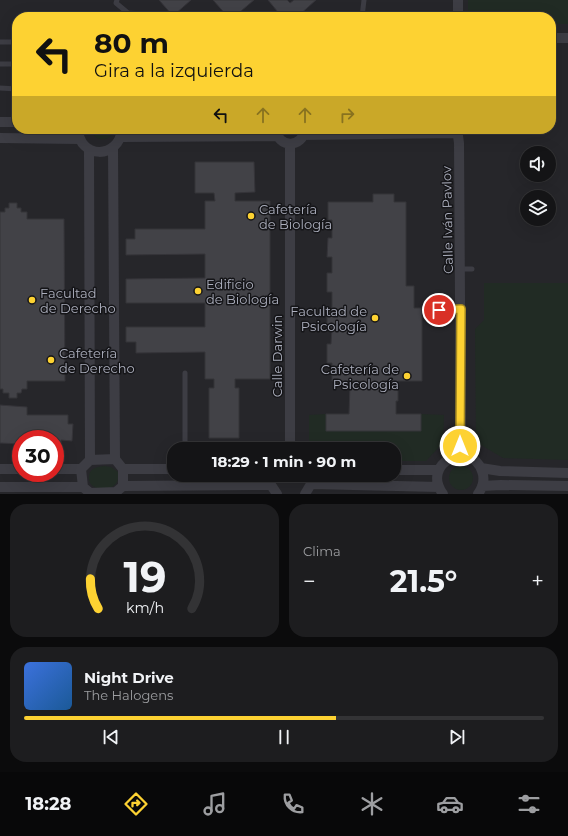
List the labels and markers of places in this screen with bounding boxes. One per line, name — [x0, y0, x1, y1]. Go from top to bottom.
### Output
place label: Cafetería de Biología — [259, 201, 332, 232]
marker: Cafetería de Biología — [246, 211, 256, 221]
place label: Edificio de Biología — [206, 276, 279, 307]
place label: Facultad de Derecho — [40, 285, 116, 316]
marker: Edificio de Biología — [193, 286, 203, 296]
pin — [422, 293, 456, 327]
marker: Facultad de Derecho — [27, 295, 37, 305]
place label: Facultad de Psicología — [290, 303, 367, 334]
marker: Facultad de Psicología — [370, 313, 380, 323]
place label: Cafetería de Derecho — [59, 345, 135, 376]
marker: Cafetería de Derecho — [46, 355, 56, 365]
place label: Cafetería de Psicología — [321, 361, 399, 392]
marker: Cafetería de Psicología — [402, 371, 412, 381]

